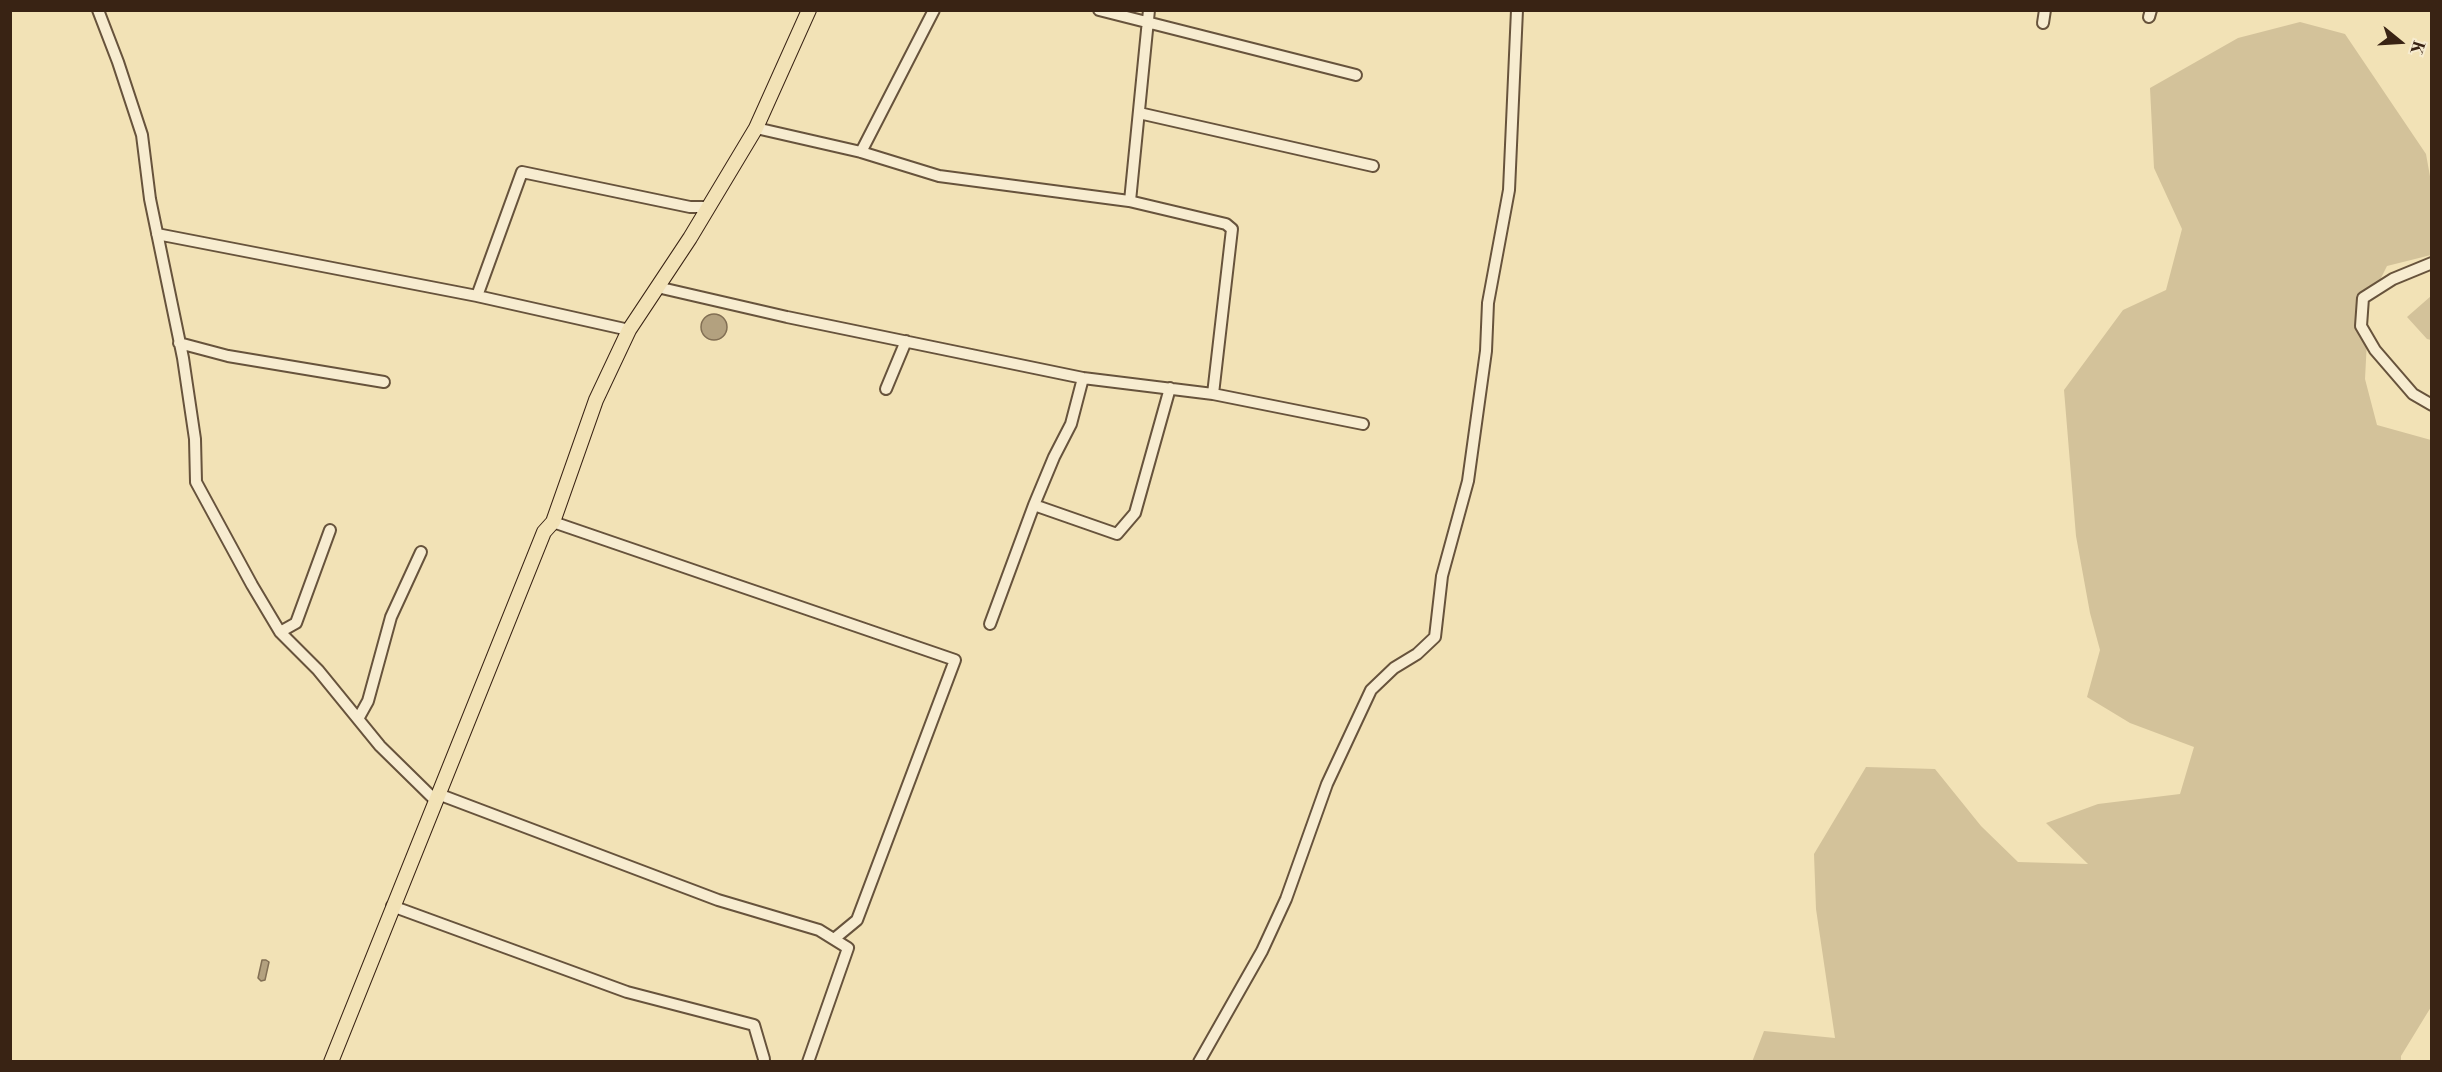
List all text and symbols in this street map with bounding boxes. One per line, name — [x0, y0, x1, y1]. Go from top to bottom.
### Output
north arrow — [2370, 12, 2430, 72]
text: K — [2406, 38, 2429, 57]

